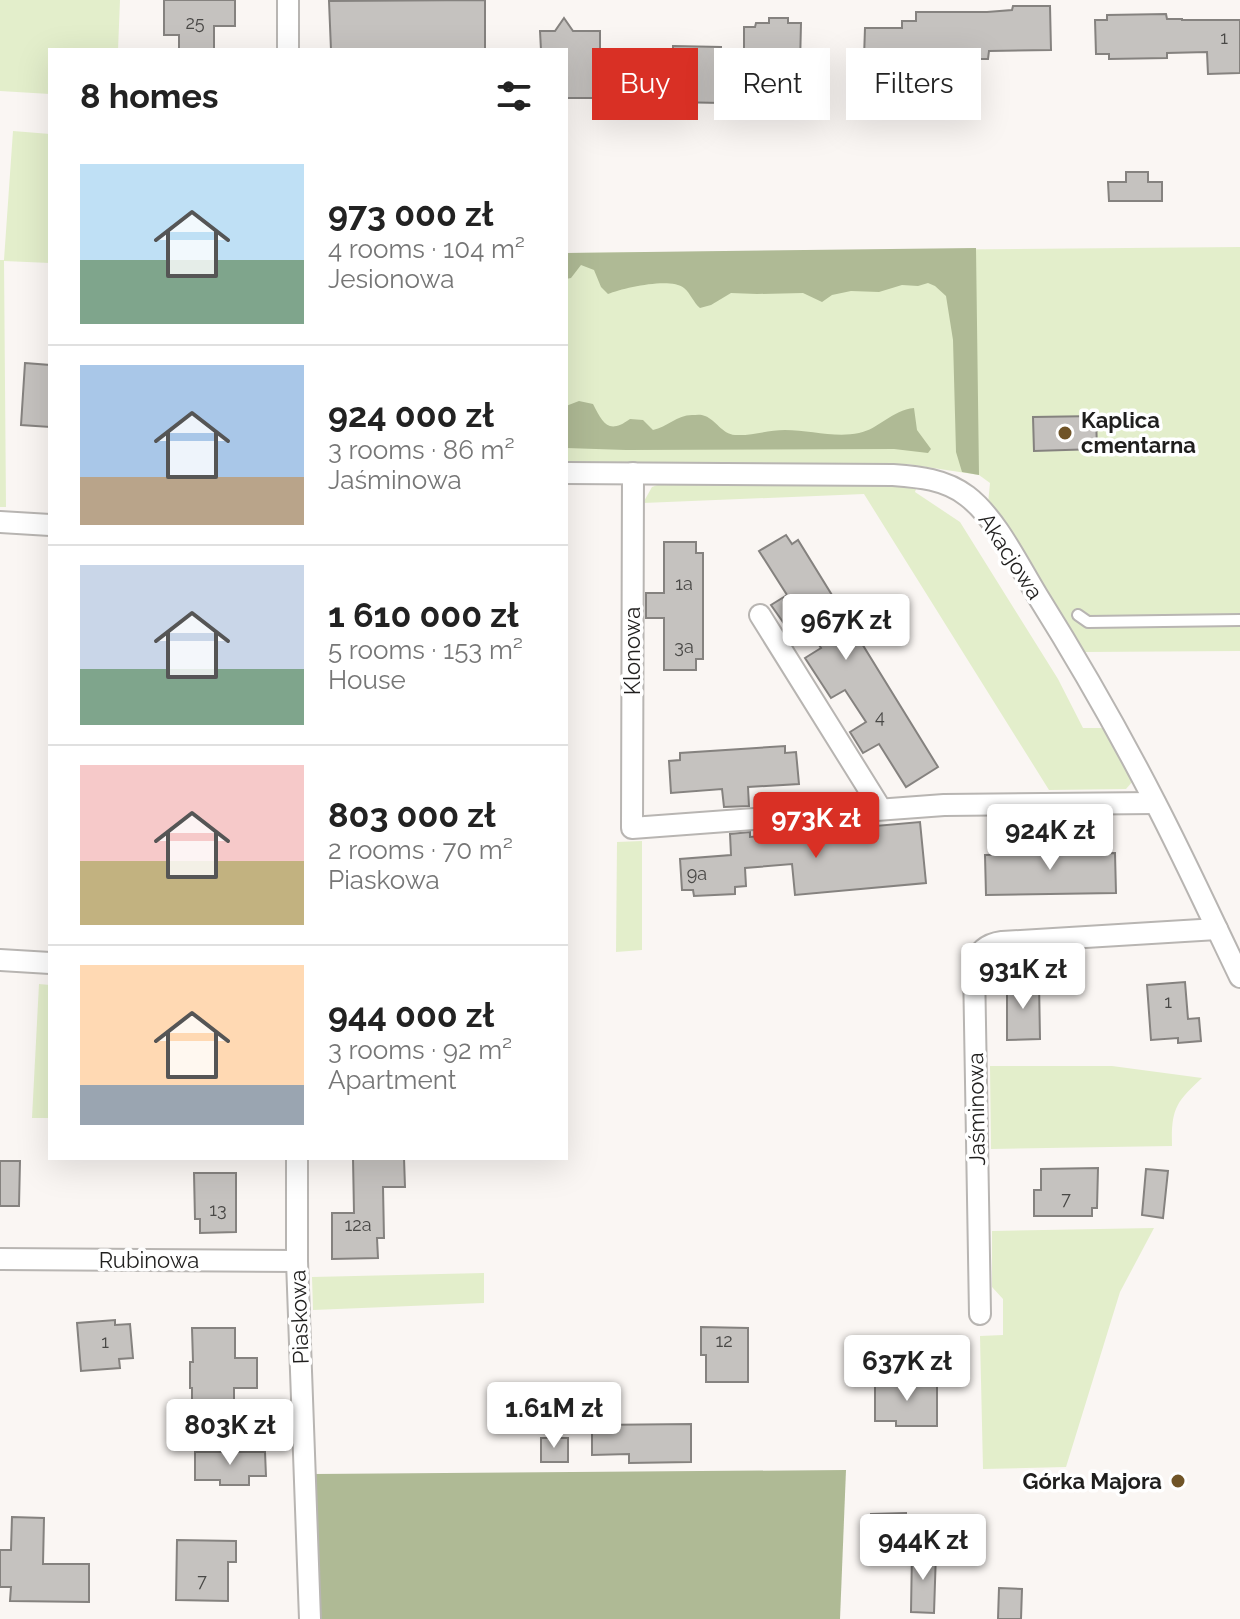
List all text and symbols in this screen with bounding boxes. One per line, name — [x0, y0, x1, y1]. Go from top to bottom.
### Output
house number: 25 — [185, 12, 205, 33]
house number: 1 — [1220, 27, 1228, 48]
chip: Buy — [592, 48, 698, 120]
chip: Rent — [714, 48, 830, 120]
chip: Filters — [846, 48, 981, 120]
icon: filters — [492, 74, 536, 118]
text: 8 homes — [80, 76, 219, 116]
text: 973 000 zł — [328, 194, 493, 234]
icon: home — [144, 196, 240, 292]
text: 4 rooms · 104 m² — [328, 234, 525, 264]
text: Jesionowa — [328, 264, 454, 294]
text: 924 000 zł — [328, 395, 494, 435]
icon: home — [144, 397, 240, 493]
place label: Kaplica cmentarna — [1081, 407, 1196, 458]
marker: Kaplica cmentarna — [1056, 424, 1074, 442]
text: 3 rooms · 86 m² — [328, 435, 515, 465]
text: Jaśminowa — [328, 465, 462, 495]
street label: Akacjowa — [973, 508, 1049, 604]
house number: 1a — [675, 573, 693, 594]
pin: 967K zł — [772, 594, 920, 662]
text: 1 610 000 zł — [328, 595, 519, 635]
icon: home — [144, 597, 240, 693]
text: 967K zł — [801, 605, 891, 635]
street label: Klonowa — [619, 607, 645, 695]
text: 5 rooms · 153 m² — [328, 635, 523, 665]
house number: 3a — [674, 636, 694, 657]
text: House — [328, 665, 406, 695]
house number: 4 — [875, 706, 885, 727]
pin: 973K zł — [742, 792, 890, 860]
text: 803 000 zł — [328, 795, 496, 835]
icon: home — [144, 797, 240, 893]
text: 973K zł — [771, 803, 861, 833]
pin: 924K zł — [976, 804, 1124, 872]
text: 924K zł — [1005, 815, 1095, 845]
text: 2 rooms · 70 m² — [328, 835, 513, 865]
house number: 9a — [687, 863, 707, 884]
text: Piaskowa — [328, 865, 440, 895]
pin: 931K zł — [949, 943, 1097, 1011]
text: 931K zł — [979, 954, 1067, 984]
house number: 1 — [1164, 991, 1172, 1012]
text: 944 000 zł — [328, 995, 494, 1035]
icon: home — [144, 997, 240, 1093]
text: 3 rooms · 92 m² — [328, 1035, 512, 1065]
street label: Jaśminowa — [962, 1052, 990, 1166]
text: Apartment — [328, 1065, 457, 1095]
house number: 7 — [1061, 1188, 1071, 1209]
house number: 13 — [209, 1199, 227, 1220]
house number: 12a — [345, 1214, 371, 1235]
street label: Rubinowa — [99, 1247, 199, 1273]
street label: Piaskowa — [284, 1269, 314, 1365]
house number: 12 — [715, 1330, 733, 1351]
house number: 1 — [101, 1331, 109, 1352]
pin: 637K zł — [833, 1335, 981, 1403]
text: 637K zł — [862, 1346, 952, 1376]
pin: 1.61M zł — [471, 1382, 637, 1450]
text: 1.61M zł — [505, 1393, 603, 1423]
pin: 803K zł — [156, 1399, 304, 1467]
text: 803K zł — [184, 1410, 276, 1440]
place label: Górka Majora — [1022, 1468, 1162, 1494]
marker: Górka Majora — [1169, 1472, 1187, 1490]
pin: 944K zł — [849, 1514, 997, 1582]
text: 944K zł — [878, 1525, 968, 1555]
house number: 7 — [197, 1570, 207, 1591]

